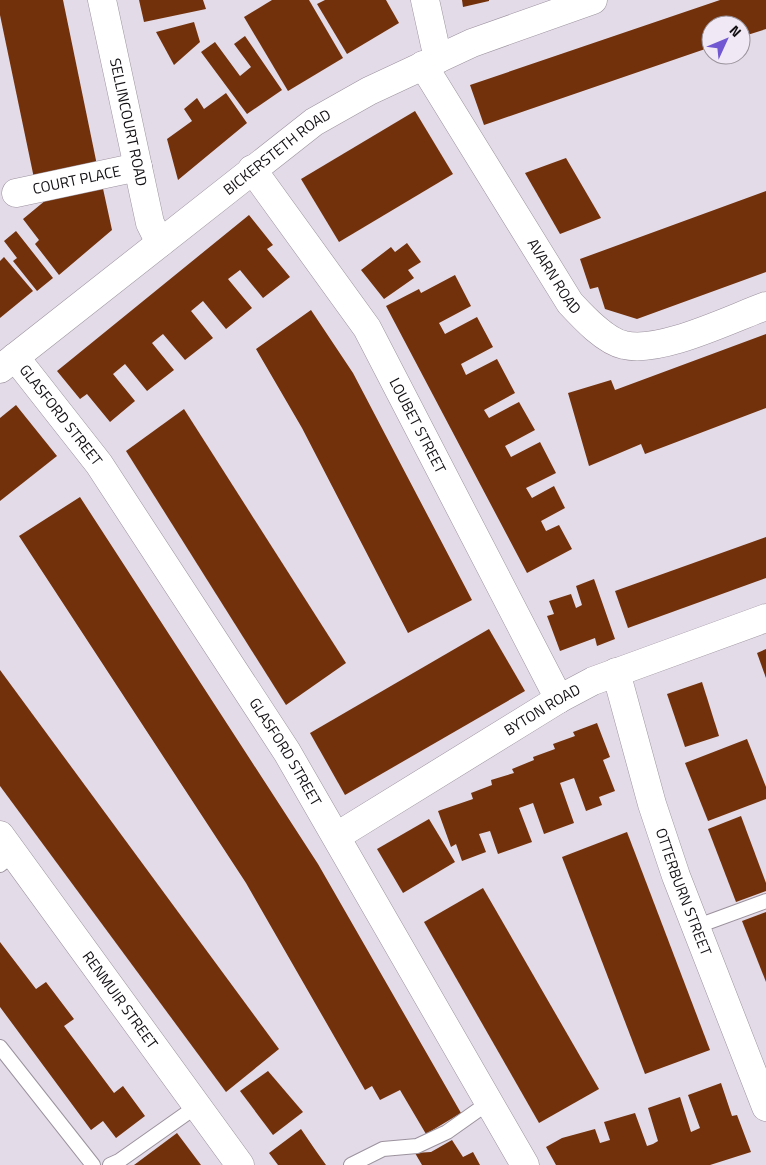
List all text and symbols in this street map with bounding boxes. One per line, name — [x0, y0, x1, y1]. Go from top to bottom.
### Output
north arrow — [701, 15, 751, 65]
text: N — [725, 20, 747, 41]
street label: SELLINCOURT ROAD — [104, 56, 154, 188]
street label: BICKERSTETH ROAD — [218, 103, 335, 200]
street label: COURT PLACE — [31, 159, 123, 200]
street label: AVARN ROAD — [522, 234, 587, 319]
street label: GLASFORD STREET — [14, 359, 108, 470]
street label: LOUBET STREET — [384, 373, 452, 477]
street label: BYTON ROAD — [499, 678, 584, 741]
street label: GLASFORD STREET — [244, 693, 328, 810]
street label: OTTERBURN STREET — [650, 825, 718, 959]
street label: RENMUIR STREET — [77, 946, 164, 1053]

